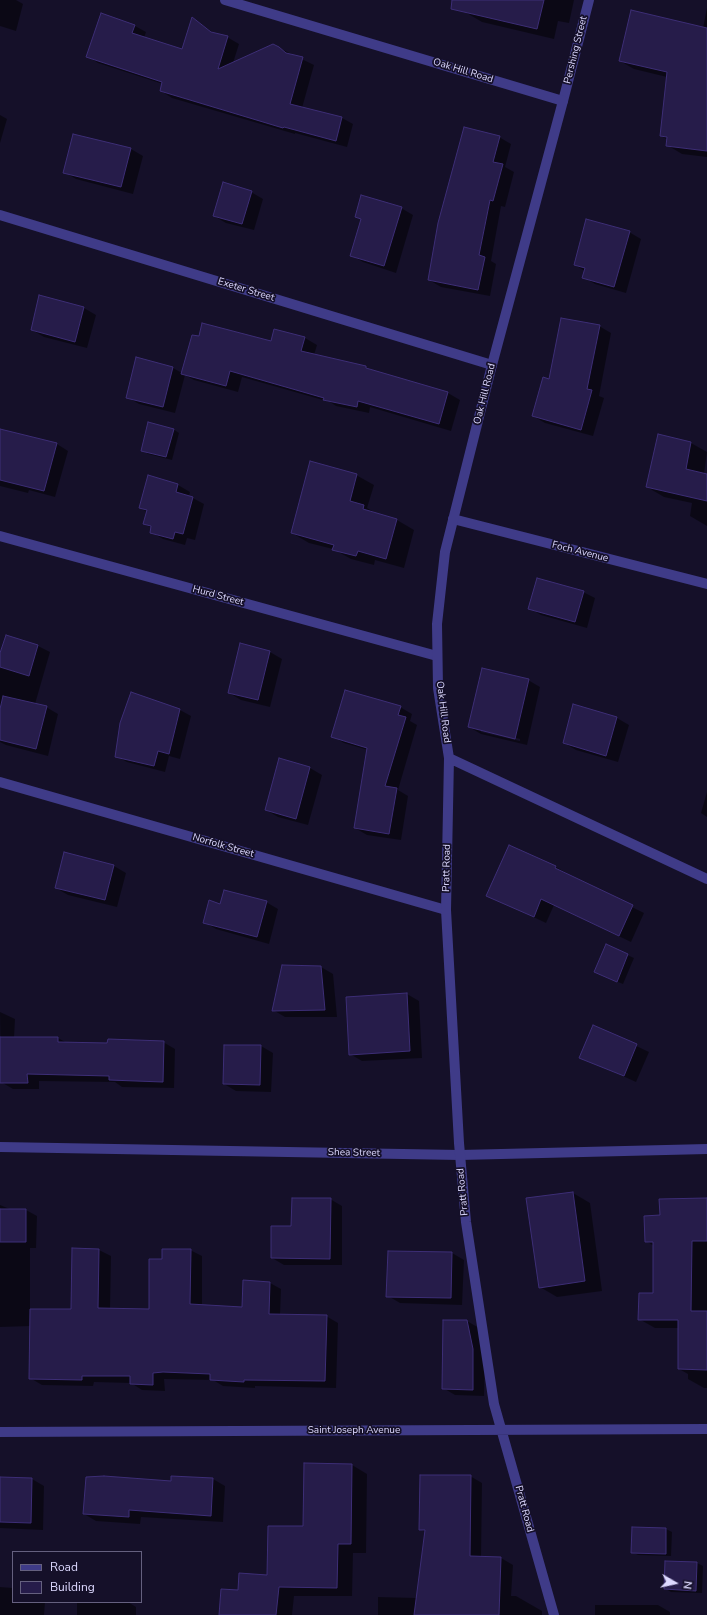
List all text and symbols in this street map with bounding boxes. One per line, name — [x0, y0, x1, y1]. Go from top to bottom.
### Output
street label: Pershing Street — [562, 15, 590, 85]
street label: Oak Hill Road — [431, 56, 495, 86]
street label: Exeter Street — [216, 276, 276, 304]
street label: Oak Hill Road — [472, 362, 498, 426]
street label: Foch Avenue — [551, 539, 609, 565]
street label: Hurd Street — [191, 583, 245, 609]
street label: Oak Hill Road — [433, 680, 453, 744]
street label: Norfolk Street — [191, 831, 255, 861]
street label: Pratt Road — [441, 844, 453, 892]
street label: Shea Street — [328, 1147, 380, 1159]
street label: Pratt Road — [455, 1168, 471, 1216]
street label: Saint Joseph Avenue — [308, 1425, 400, 1437]
street label: Pratt Road — [512, 1484, 536, 1534]
legend — [12, 1551, 142, 1603]
text: Road — [50, 1559, 78, 1575]
north arrow — [655, 1563, 695, 1603]
text: Building — [50, 1579, 95, 1595]
text: N — [679, 1580, 695, 1590]

